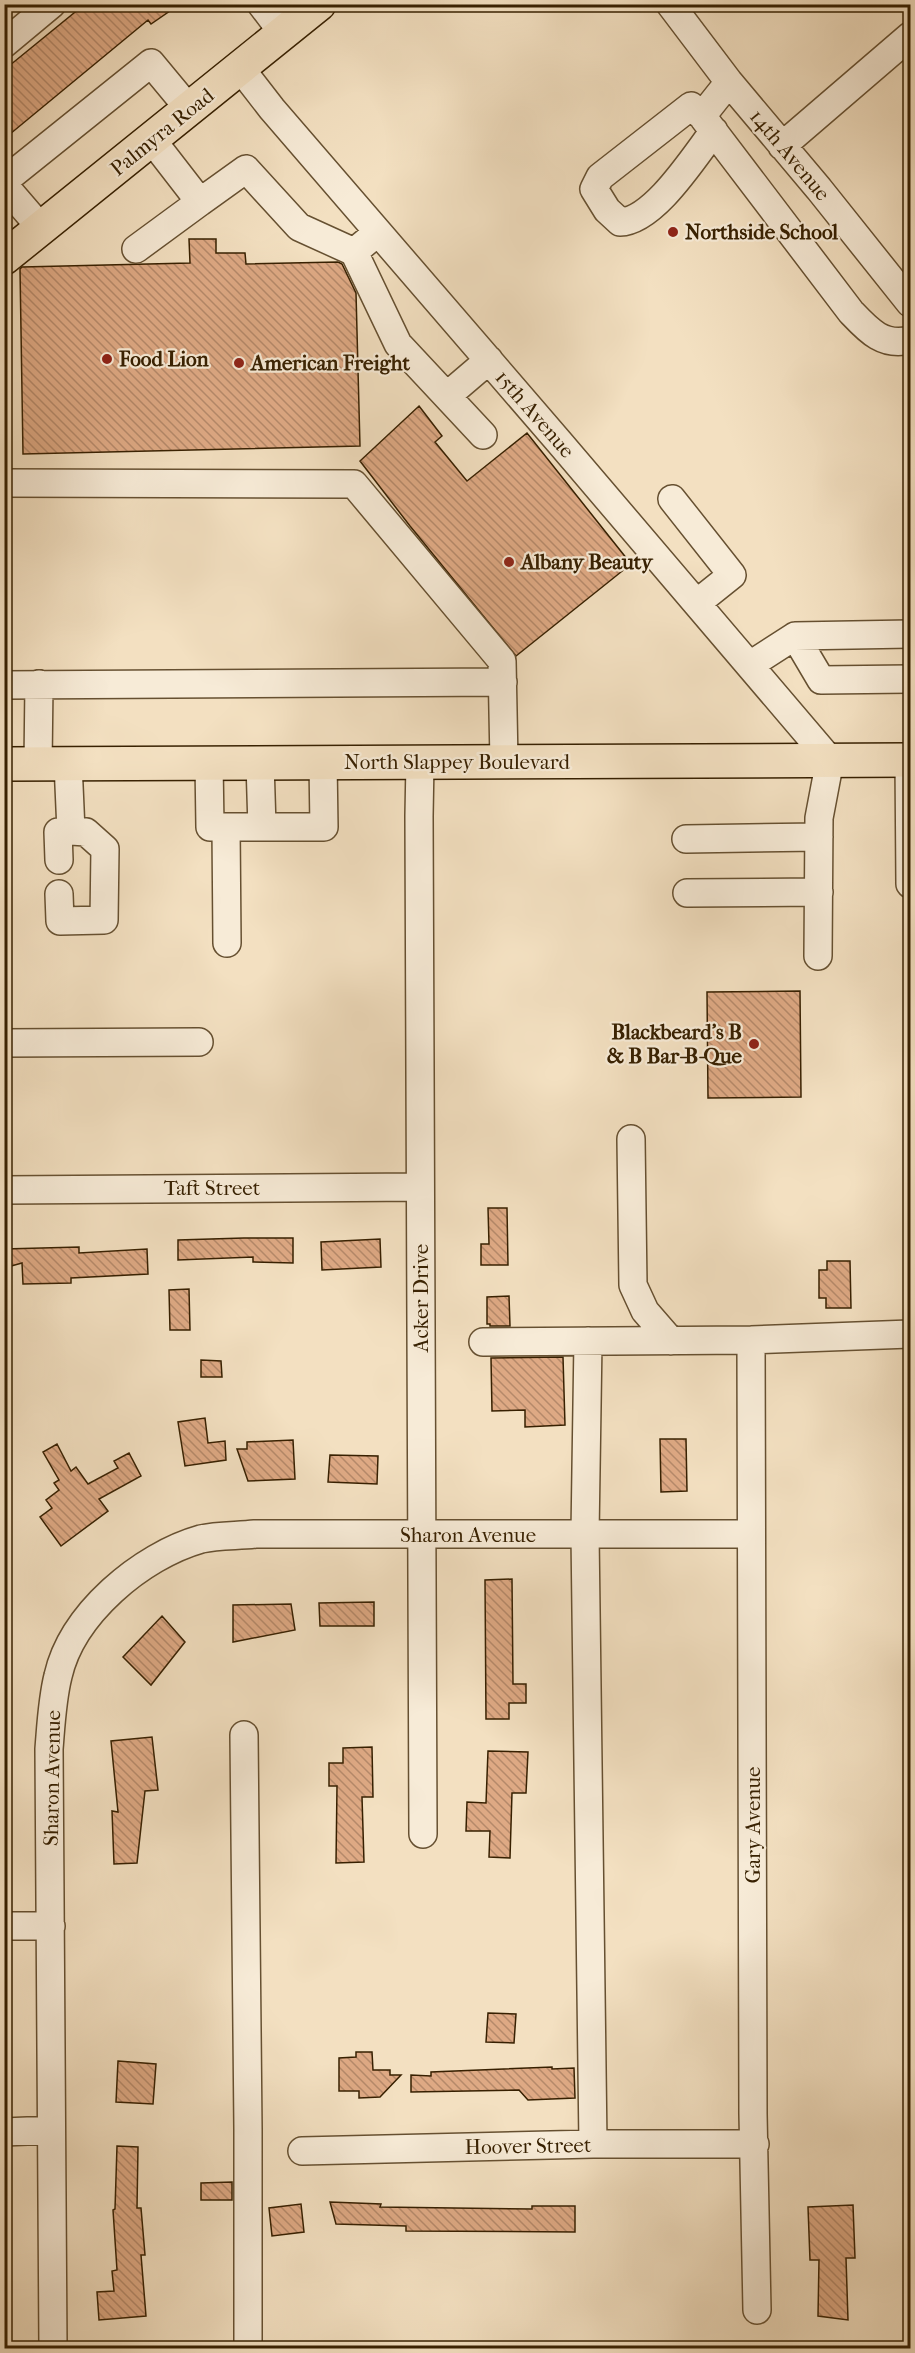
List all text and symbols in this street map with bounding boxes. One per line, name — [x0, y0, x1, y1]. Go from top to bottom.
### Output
street label: Palmyra Road — [106, 83, 219, 181]
street label: 14th Avenue — [745, 105, 835, 205]
place label: Northside School — [685, 220, 838, 244]
marker: Northside School — [666, 225, 680, 239]
place label: Food Lion — [118, 347, 210, 371]
place label: American Freight — [249, 351, 410, 375]
marker: Food Lion — [100, 352, 114, 366]
marker: American Freight — [232, 356, 246, 370]
street label: 15th Avenue — [490, 365, 580, 463]
place label: Albany Beauty — [519, 550, 654, 574]
marker: Albany Beauty — [502, 555, 516, 569]
street label: North Slappey Boulevard — [344, 750, 570, 774]
place label: Blackbeard's B & B Bar-B-Que — [607, 1020, 743, 1068]
marker: Blackbeard's B & B Bar-B-Que — [747, 1037, 761, 1051]
street label: Taft Street — [164, 1176, 261, 1200]
street label: Acker Drive — [409, 1244, 433, 1353]
street label: Sharon Avenue — [400, 1523, 536, 1547]
street label: Sharon Avenue — [39, 1710, 65, 1846]
street label: Gary Avenue — [741, 1767, 765, 1883]
street label: Hoover Street — [464, 2133, 592, 2159]

